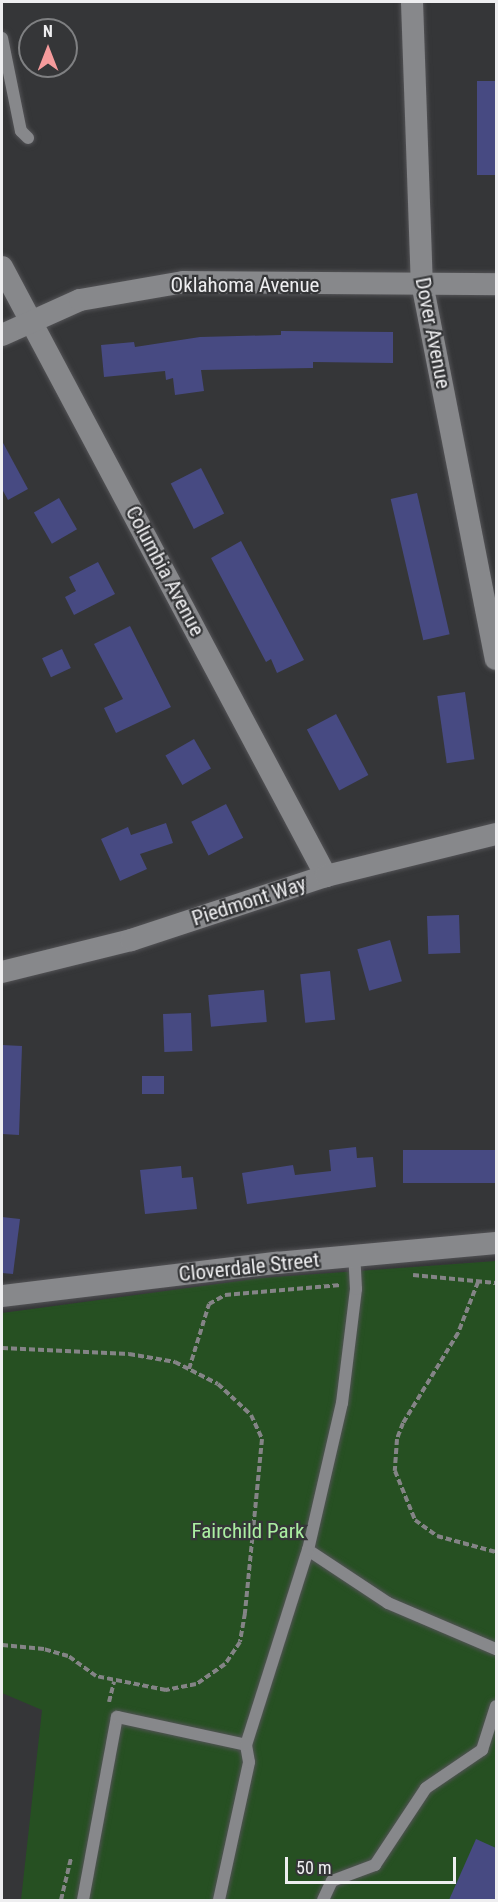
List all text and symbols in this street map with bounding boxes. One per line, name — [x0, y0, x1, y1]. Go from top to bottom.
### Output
north arrow — [18, 18, 78, 78]
text: N — [43, 22, 53, 41]
street label: Oklahoma Avenue — [171, 272, 319, 298]
street label: Dover Avenue — [410, 275, 456, 391]
street label: Columbia Avenue — [120, 502, 210, 640]
street label: Piedmont Way — [189, 871, 309, 931]
street label: Cloverdale Street — [177, 1247, 321, 1287]
park label: Fairchild Park — [192, 1518, 304, 1544]
scale bar — [288, 1845, 459, 1883]
text: 50 m — [296, 1857, 331, 1878]

